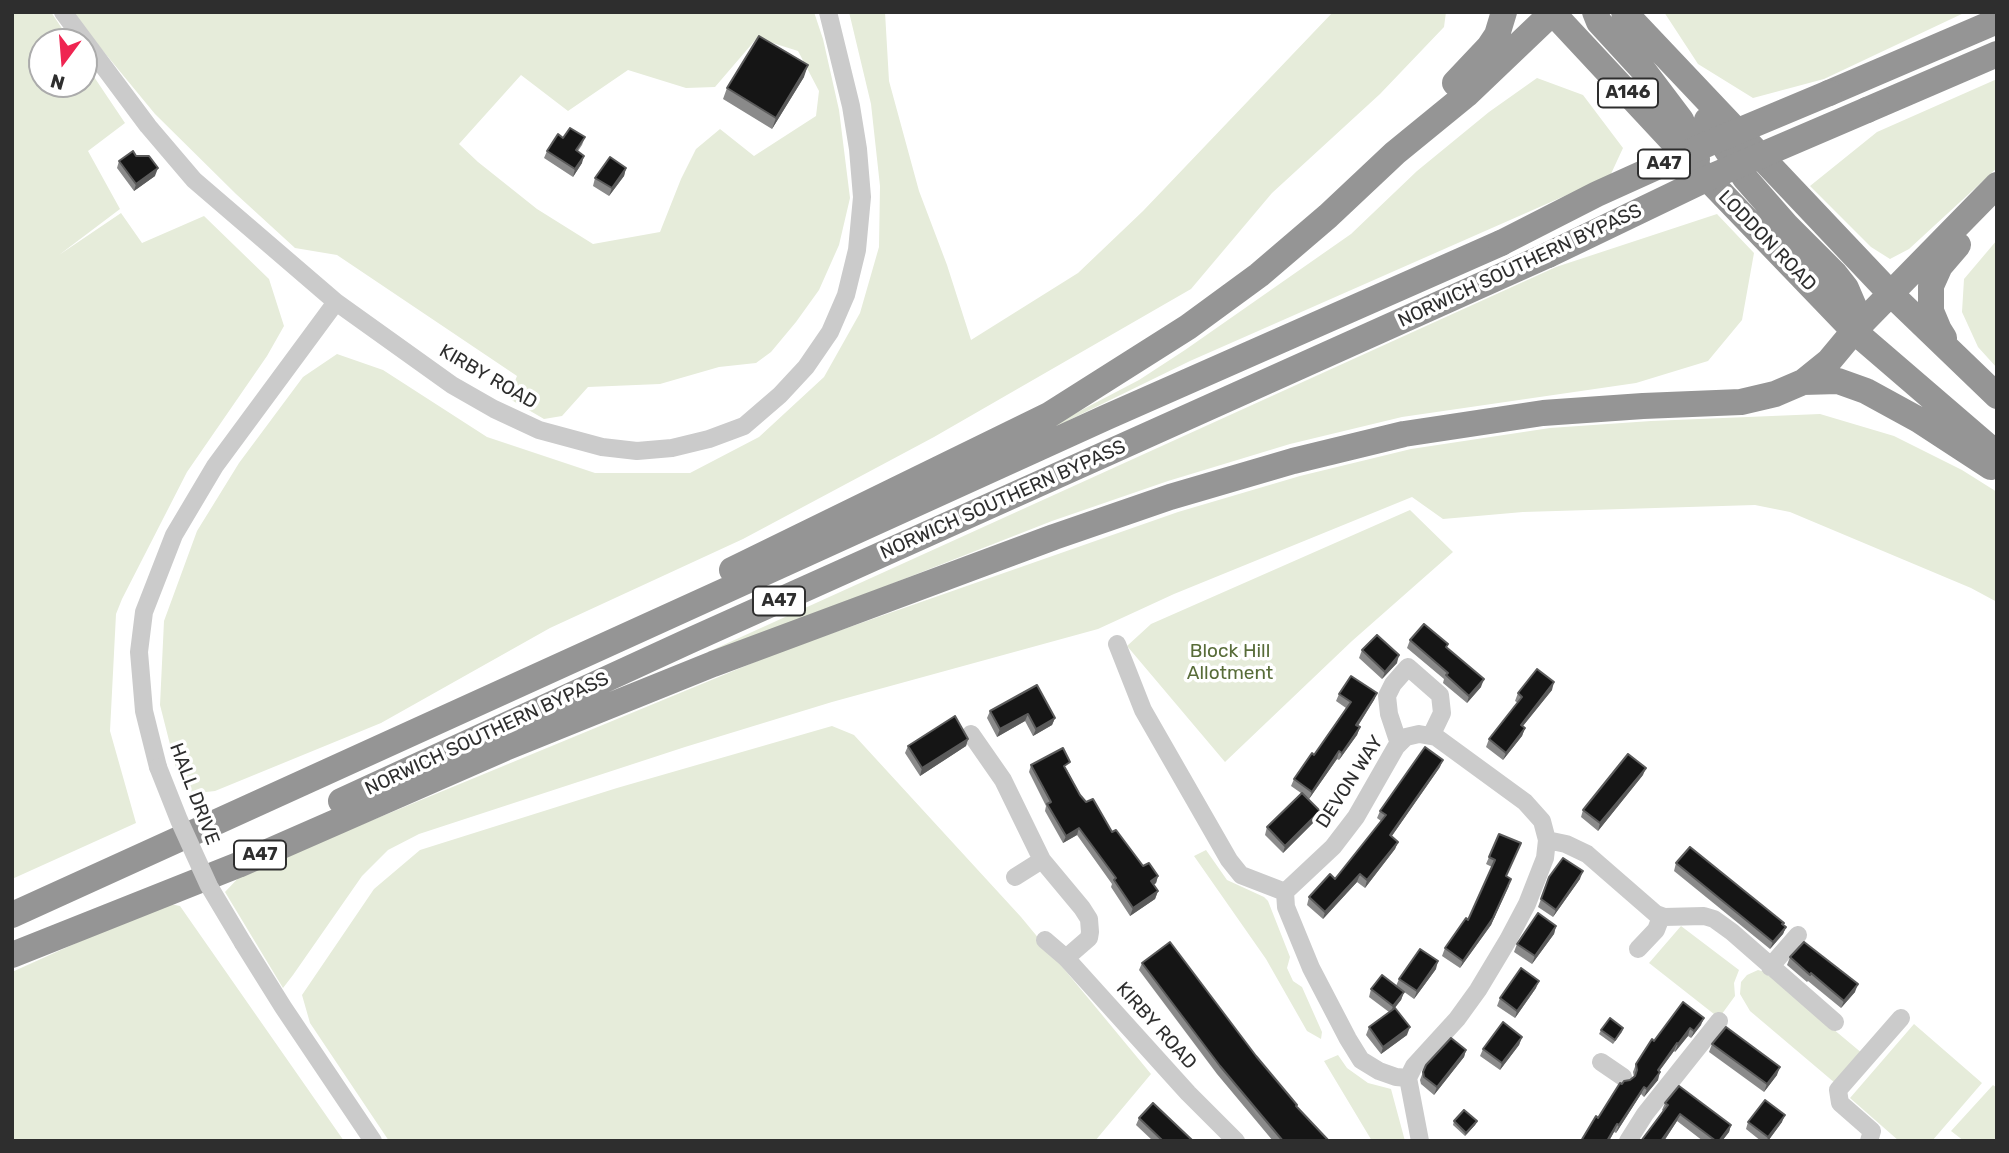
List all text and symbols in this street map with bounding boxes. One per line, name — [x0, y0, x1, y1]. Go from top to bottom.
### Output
north arrow — [28, 28, 98, 98]
text: N — [48, 69, 67, 95]
road number: A146 — [1598, 78, 1658, 108]
road number: A47 — [1638, 149, 1690, 178]
street label: LODDON ROAD — [1713, 186, 1821, 296]
street label: NORWICH SOUTHERN BYPASS — [1395, 199, 1645, 333]
street label: KIRBY ROAD — [435, 340, 541, 414]
street label: NORWICH SOUTHERN BYPASS — [877, 435, 1129, 565]
road number: A47 — [753, 586, 805, 616]
park label: Block Hill Allotment — [1187, 641, 1273, 685]
street label: NORWICH SOUTHERN BYPASS — [362, 667, 612, 801]
street label: DEVON WAY — [1312, 732, 1388, 832]
street label: HALL DRIVE — [164, 740, 224, 848]
road number: A47 — [234, 840, 286, 870]
street label: KIRBY ROAD — [1111, 978, 1201, 1074]

